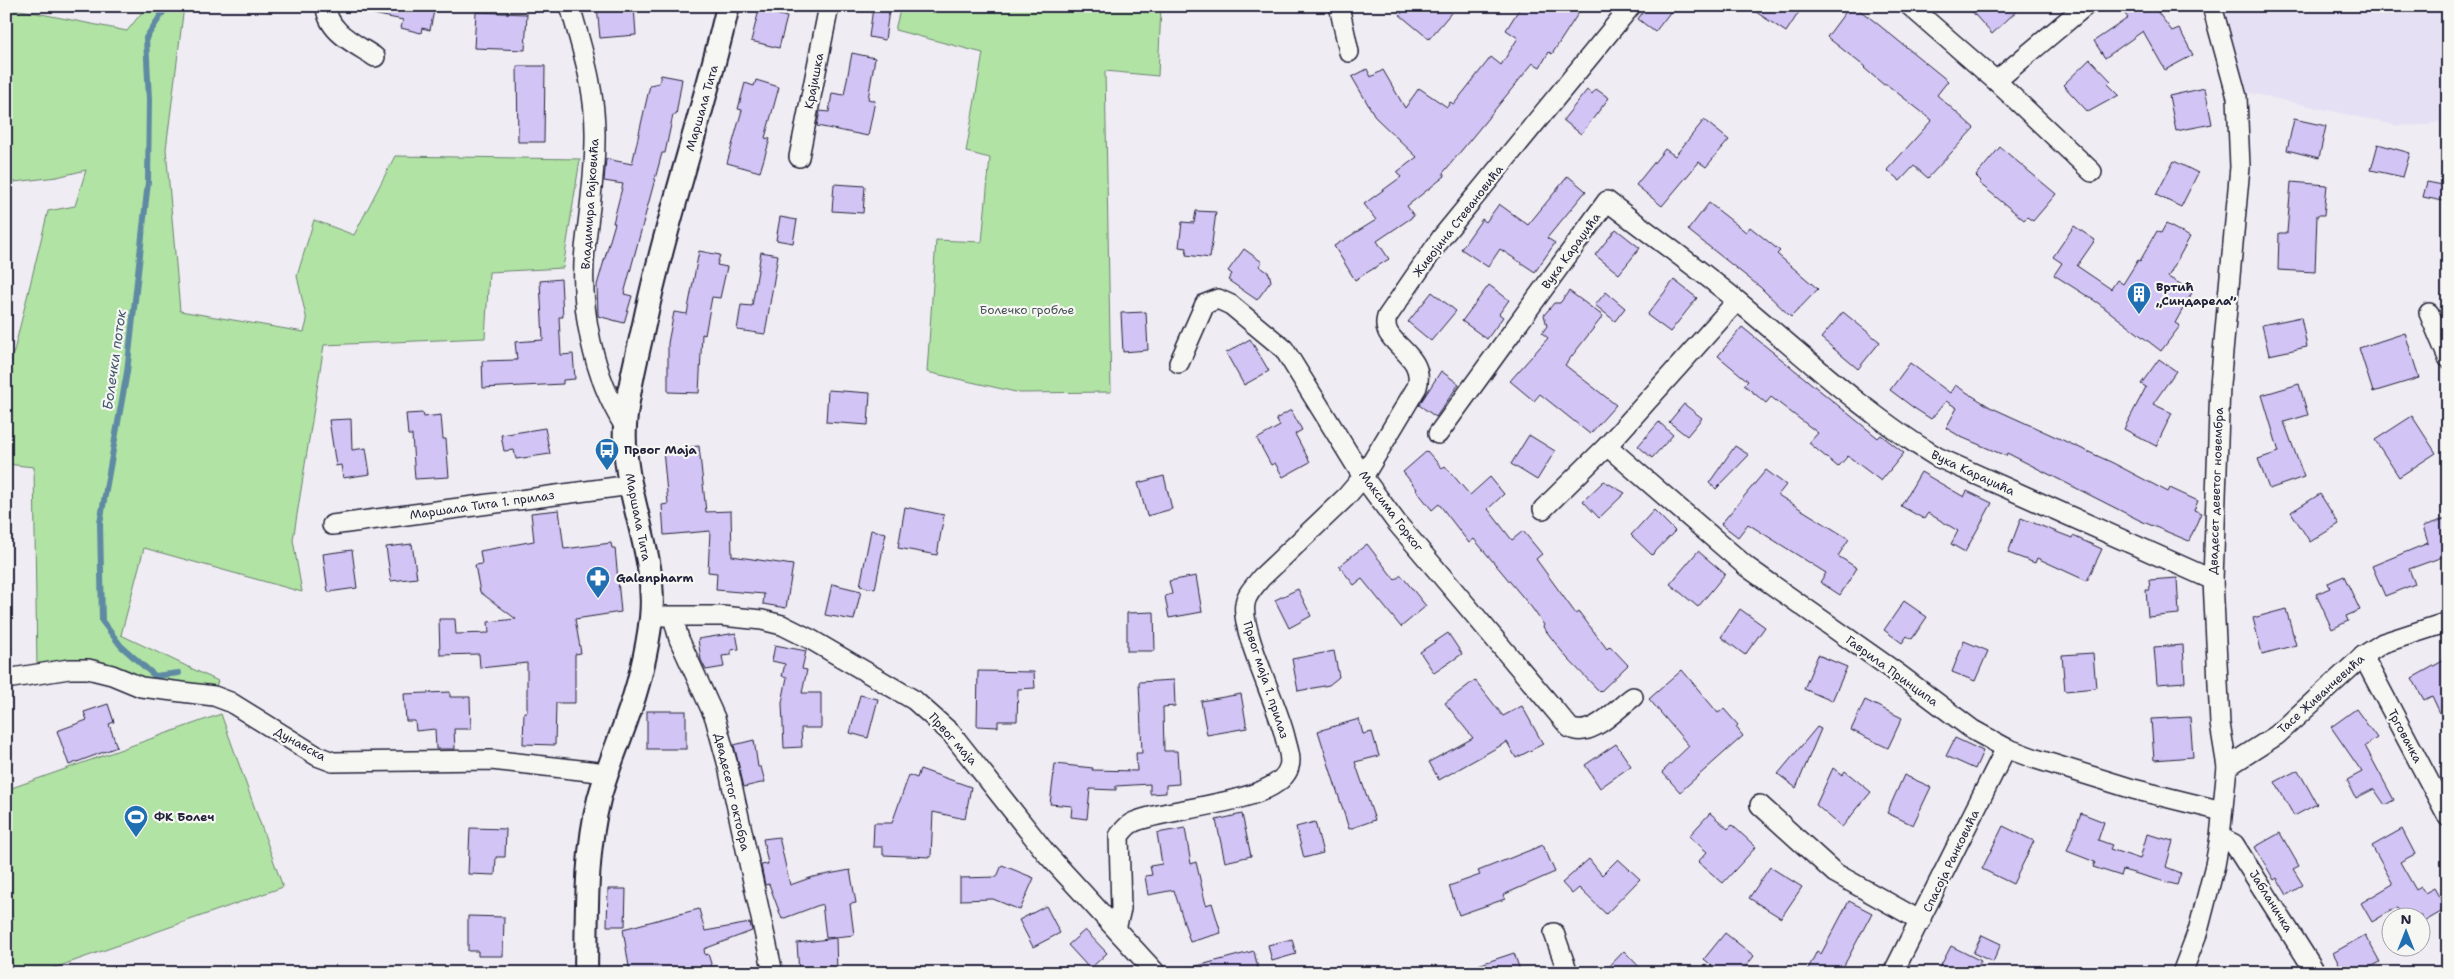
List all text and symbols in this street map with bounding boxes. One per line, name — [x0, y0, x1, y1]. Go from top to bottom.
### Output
street label: Крајишка — [801, 51, 827, 110]
street label: Маршала Тита — [682, 62, 722, 153]
street label: Владимира Рајковића — [577, 137, 603, 270]
street label: Живојина Стевановића — [1409, 161, 1507, 280]
street label: Вука Караџића — [1538, 209, 1604, 292]
place label: Вртић „Синдарела” — [2156, 279, 2237, 309]
building icon: Вртић „Синдарела” — [2126, 281, 2152, 315]
park label: Болечко гробље — [980, 302, 1075, 318]
water label: Болечки поток — [98, 308, 130, 411]
street label: Двадесет деветог новембра — [2205, 407, 2227, 575]
bus stop icon: Првог Маја — [594, 437, 620, 471]
place label: Првог Маја — [624, 442, 698, 458]
street label: Вука Караџића — [1929, 447, 2018, 500]
street label: Максима Горког — [1355, 467, 1427, 555]
street label: Маршала Тита — [622, 472, 654, 563]
street label: Маршала Тита 1. прилаз — [409, 487, 555, 523]
pharmacy icon: Galenpharm — [585, 565, 611, 599]
place label: Galenpharm — [616, 570, 694, 586]
street label: Првог маја 1. прилаз — [1239, 619, 1293, 741]
street label: Гаврила Принципа — [1843, 632, 1942, 710]
street label: Тасе Живанчевића — [2274, 650, 2368, 737]
street label: Трговачка — [2384, 706, 2426, 766]
street label: Првог маја — [925, 709, 981, 769]
street label: Дунавска — [272, 723, 329, 765]
street label: Двадесетог октобра — [711, 732, 753, 853]
sports icon: ФК Болеч — [123, 804, 149, 838]
street label: Спасоја Ранковића — [1919, 807, 1983, 915]
place label: ФК Болеч — [154, 809, 214, 825]
street label: Јабланичка — [2246, 867, 2297, 936]
north arrow — [2382, 906, 2432, 956]
text: N — [2400, 910, 2412, 928]

